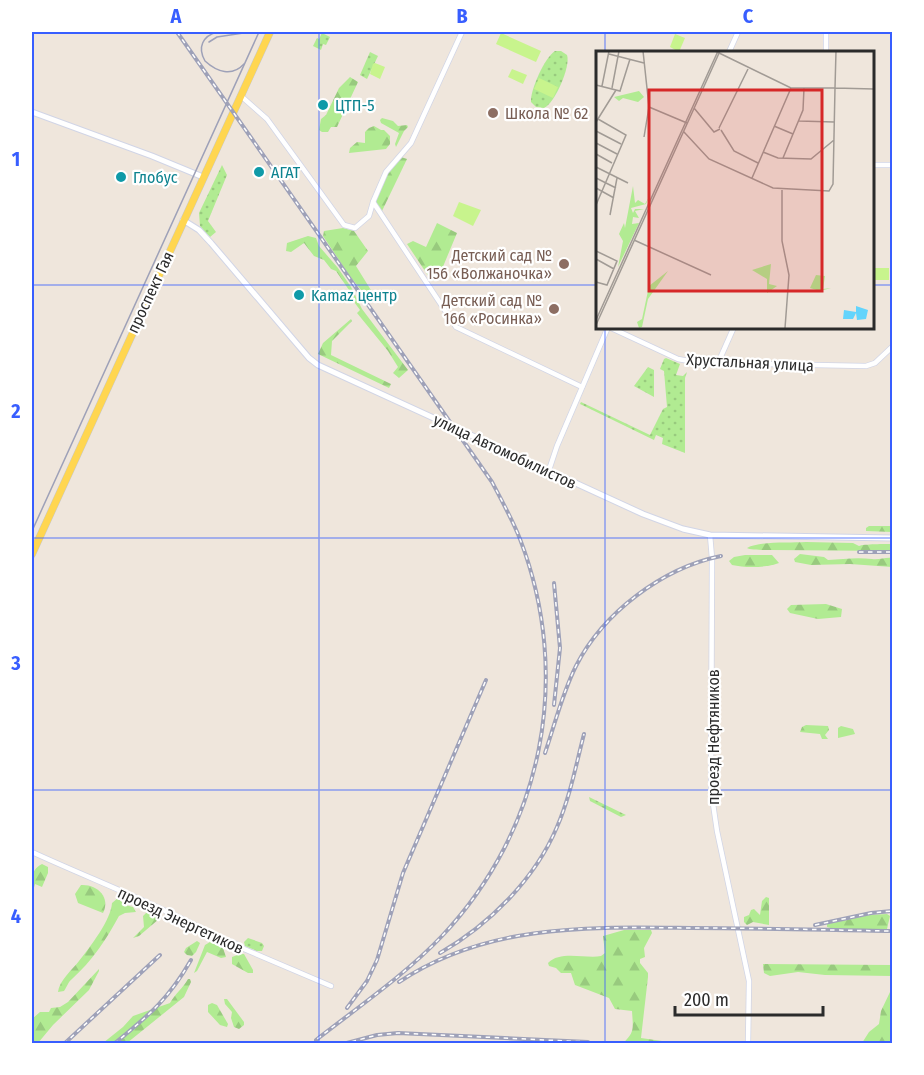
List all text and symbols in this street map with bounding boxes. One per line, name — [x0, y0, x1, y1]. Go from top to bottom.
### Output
text: A — [170, 4, 183, 28]
text: B — [456, 4, 468, 28]
text: C — [743, 4, 754, 28]
inset map — [596, 51, 873, 328]
place label: ЦТП-5 — [335, 96, 375, 115]
marker: ЦТП-5 — [316, 98, 330, 112]
place label: Школа № 62 — [505, 104, 588, 123]
marker: Школа № 62 — [486, 106, 500, 120]
text: 1 — [12, 147, 20, 171]
place label: АГАТ — [271, 163, 301, 182]
marker: АГАТ — [252, 165, 266, 179]
place label: Глобус — [133, 168, 178, 187]
marker: Глобус — [114, 170, 128, 184]
place label: Детский сад № 156 «Волжаночка» — [427, 246, 552, 283]
street label: проспект Гая — [123, 248, 178, 336]
marker: Детский сад № 156 «Волжаночка» — [557, 257, 571, 271]
place label: Kamaz центр — [311, 286, 397, 305]
marker: Kamaz центр — [292, 288, 306, 302]
place label: Детский сад № 166 «Росинка» — [441, 291, 542, 328]
marker: Детский сад № 166 «Росинка» — [547, 302, 561, 316]
street label: Хрустальная улица — [686, 350, 814, 375]
text: 2 — [10, 399, 21, 423]
street label: улица Автомобилистов — [430, 410, 579, 493]
text: 3 — [10, 651, 21, 675]
street label: проезд Нефтяников — [704, 669, 723, 805]
street label: проезд Энергетиков — [115, 883, 247, 958]
text: 4 — [11, 904, 21, 928]
scale bar — [675, 979, 824, 1017]
text: 200 m — [684, 989, 729, 1011]

